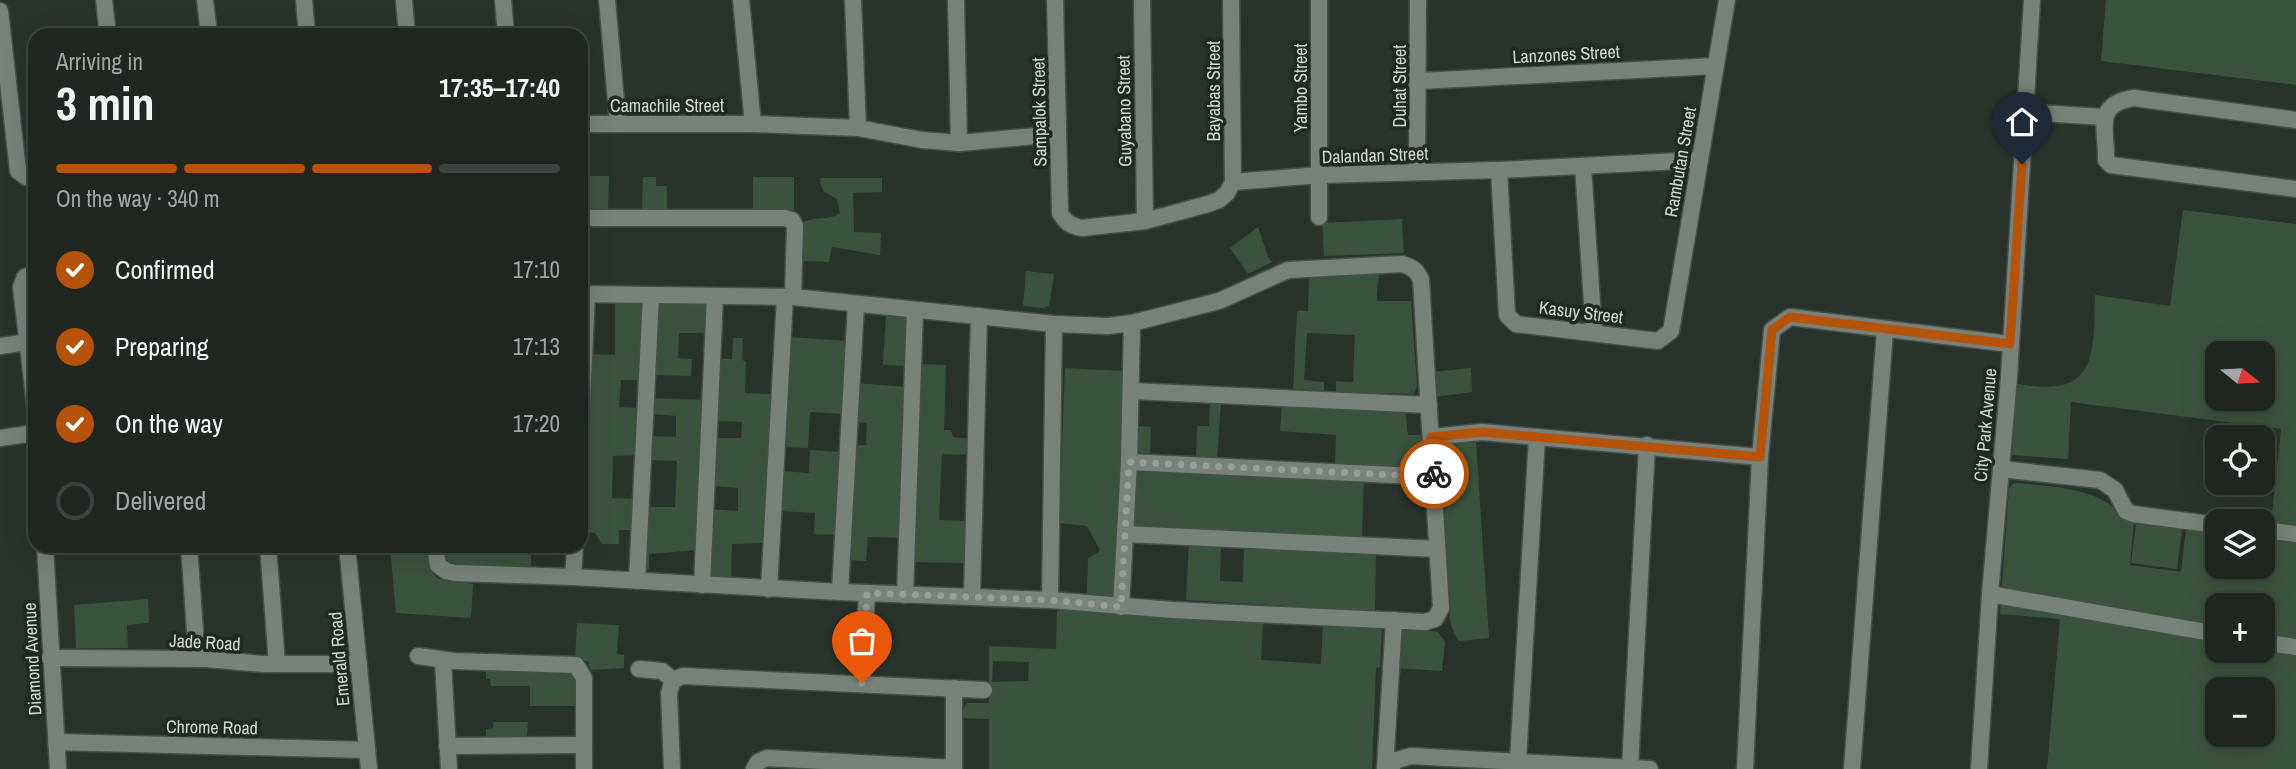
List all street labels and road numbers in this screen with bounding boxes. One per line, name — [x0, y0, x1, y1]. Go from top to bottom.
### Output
street label: Lanzones Street — [1512, 39, 1620, 69]
street label: Bayabas Street — [1201, 41, 1226, 141]
street label: Yambo Street — [1288, 43, 1313, 133]
street label: Duhat Street — [1387, 45, 1412, 127]
street label: Guyabano Street — [1111, 55, 1137, 167]
street label: Sampalok Street — [1026, 57, 1052, 167]
street label: Camachile Street — [610, 93, 724, 118]
street label: Rambutan Street — [1658, 105, 1702, 219]
street label: Dalandan Street — [1321, 141, 1429, 169]
street label: Kasuy Street — [1538, 294, 1624, 330]
street label: City Park Avenue — [1968, 367, 2002, 483]
street label: Diamond Avenue — [17, 602, 47, 716]
street label: Emerald Road — [322, 611, 356, 707]
street label: Jade Road — [169, 628, 241, 656]
street label: Chrome Road — [166, 714, 258, 740]

